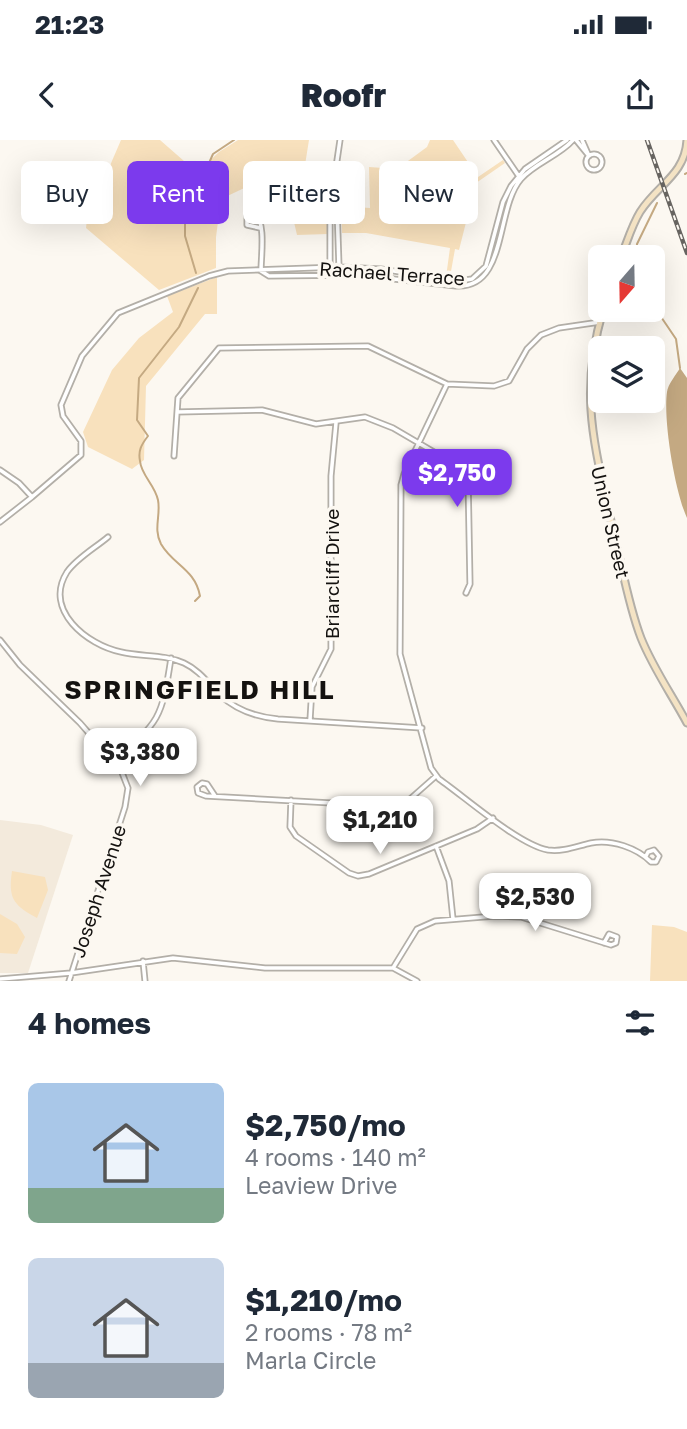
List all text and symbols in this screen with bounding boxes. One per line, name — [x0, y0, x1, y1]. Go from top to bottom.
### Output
text: 21:23 — [35, 9, 104, 40]
icon: back — [28, 76, 66, 114]
text: Roofr — [301, 76, 386, 114]
icon: share — [621, 76, 659, 114]
chip: Buy — [21, 161, 113, 224]
chip: Rent — [127, 161, 229, 224]
chip: Filters — [243, 161, 365, 224]
chip: New — [379, 161, 478, 224]
north arrow — [588, 245, 665, 322]
map controls — [588, 245, 665, 413]
street label: Rachael Terrace — [318, 256, 466, 290]
button: layers — [588, 336, 665, 413]
pin: $2,750 — [400, 450, 514, 509]
text: $2,750 — [418, 458, 496, 486]
street label: Union Street — [587, 464, 635, 580]
street label: Briarcliff Drive — [320, 509, 343, 639]
district label: SPRINGFIELD HILL — [64, 674, 336, 705]
pin: $3,380 — [83, 728, 197, 788]
text: $3,380 — [100, 737, 180, 765]
pin: $1,210 — [323, 796, 437, 856]
text: $1,210 — [342, 805, 418, 833]
street label: Joseph Avenue — [66, 822, 130, 960]
pin: $2,530 — [478, 874, 592, 933]
text: $2,530 — [495, 882, 575, 910]
icon: filters — [621, 1004, 659, 1042]
text: 4 homes — [28, 1005, 151, 1041]
text: $2,750/mo — [245, 1107, 406, 1143]
icon: home — [84, 1111, 168, 1195]
text: 4 rooms · 140 m² — [245, 1143, 426, 1171]
text: Leaview Drive — [245, 1171, 397, 1199]
text: $1,210/mo — [245, 1282, 402, 1318]
icon: home — [84, 1286, 168, 1370]
text: 2 rooms · 78 m² — [245, 1318, 412, 1346]
text: Marla Circle — [245, 1346, 376, 1374]

